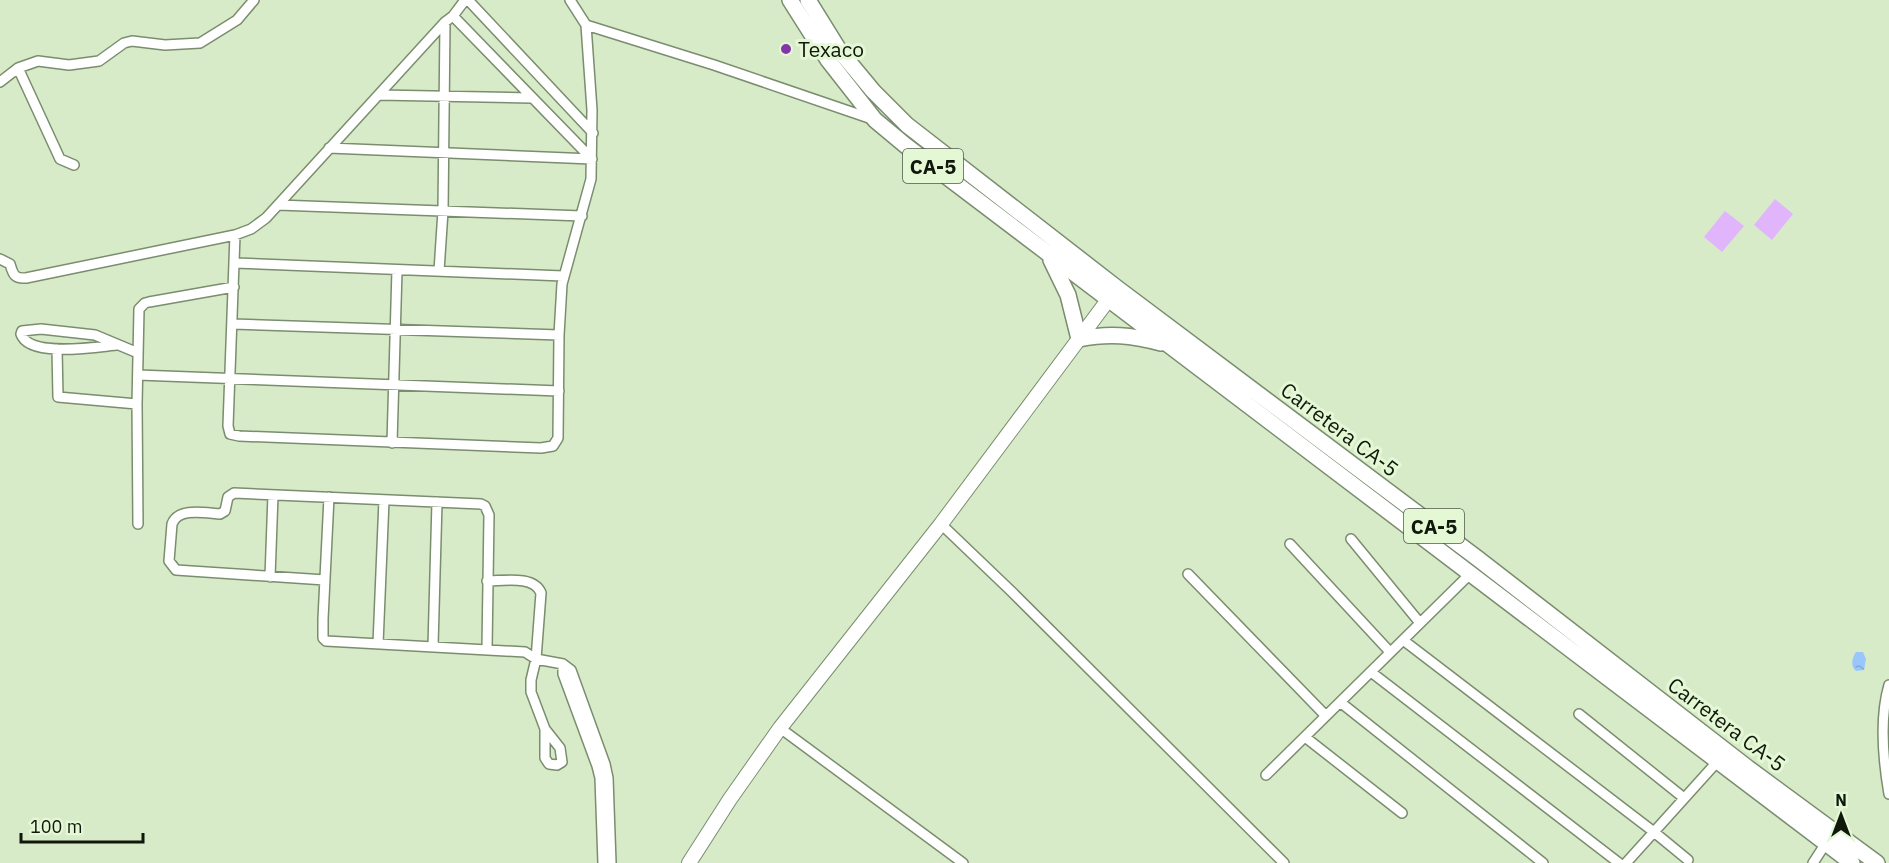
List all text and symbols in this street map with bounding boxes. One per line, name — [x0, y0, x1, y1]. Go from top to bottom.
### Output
place label: Texaco — [798, 35, 864, 63]
marker: Texaco — [779, 42, 793, 56]
road number: CA-5 — [903, 149, 963, 183]
street label: Carretera CA-5 — [1275, 375, 1405, 483]
road number: CA-5 — [1404, 509, 1464, 543]
street label: Carretera CA-5 — [1662, 670, 1792, 778]
north arrow — [1811, 785, 1871, 845]
text: N — [1835, 790, 1847, 810]
scale bar — [21, 806, 142, 844]
text: 100 m — [30, 815, 82, 838]

